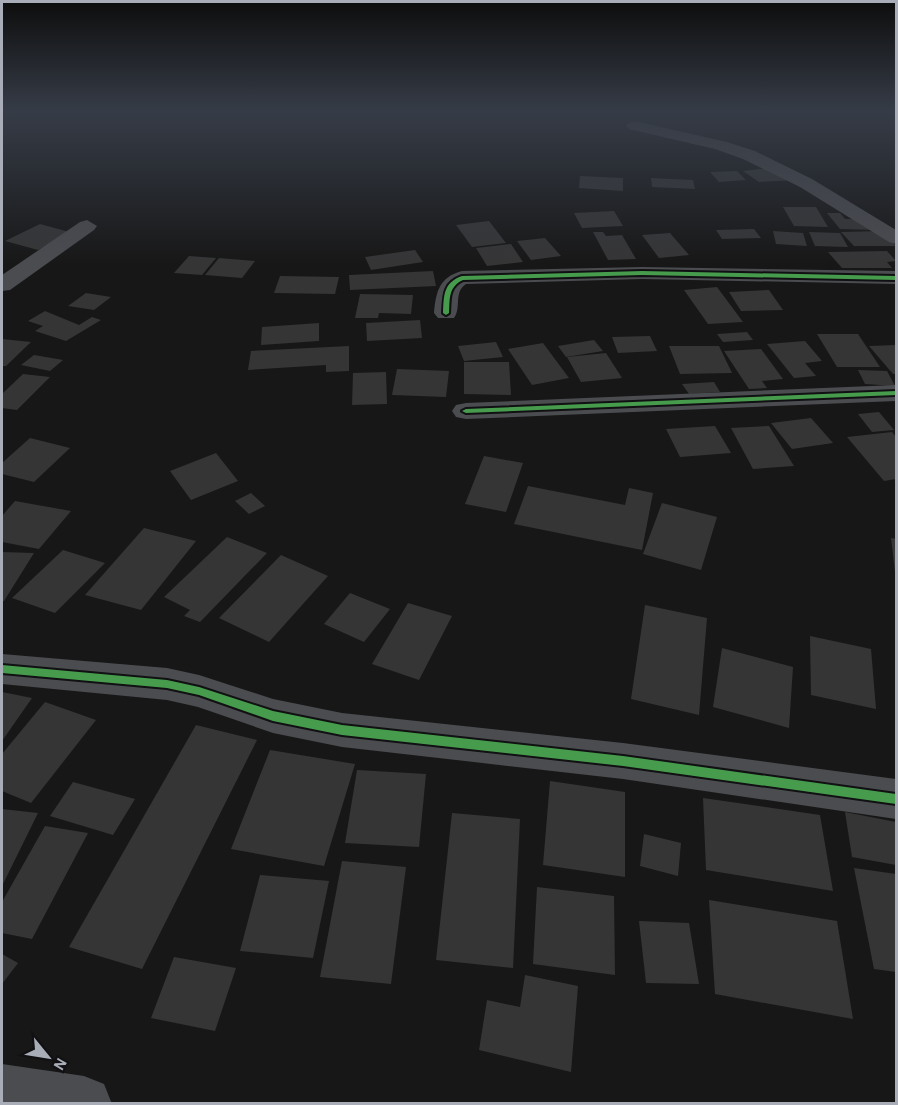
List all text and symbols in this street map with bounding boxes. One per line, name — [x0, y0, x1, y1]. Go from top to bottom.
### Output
north arrow — [18, 1027, 78, 1087]
text: N — [50, 1055, 70, 1073]

